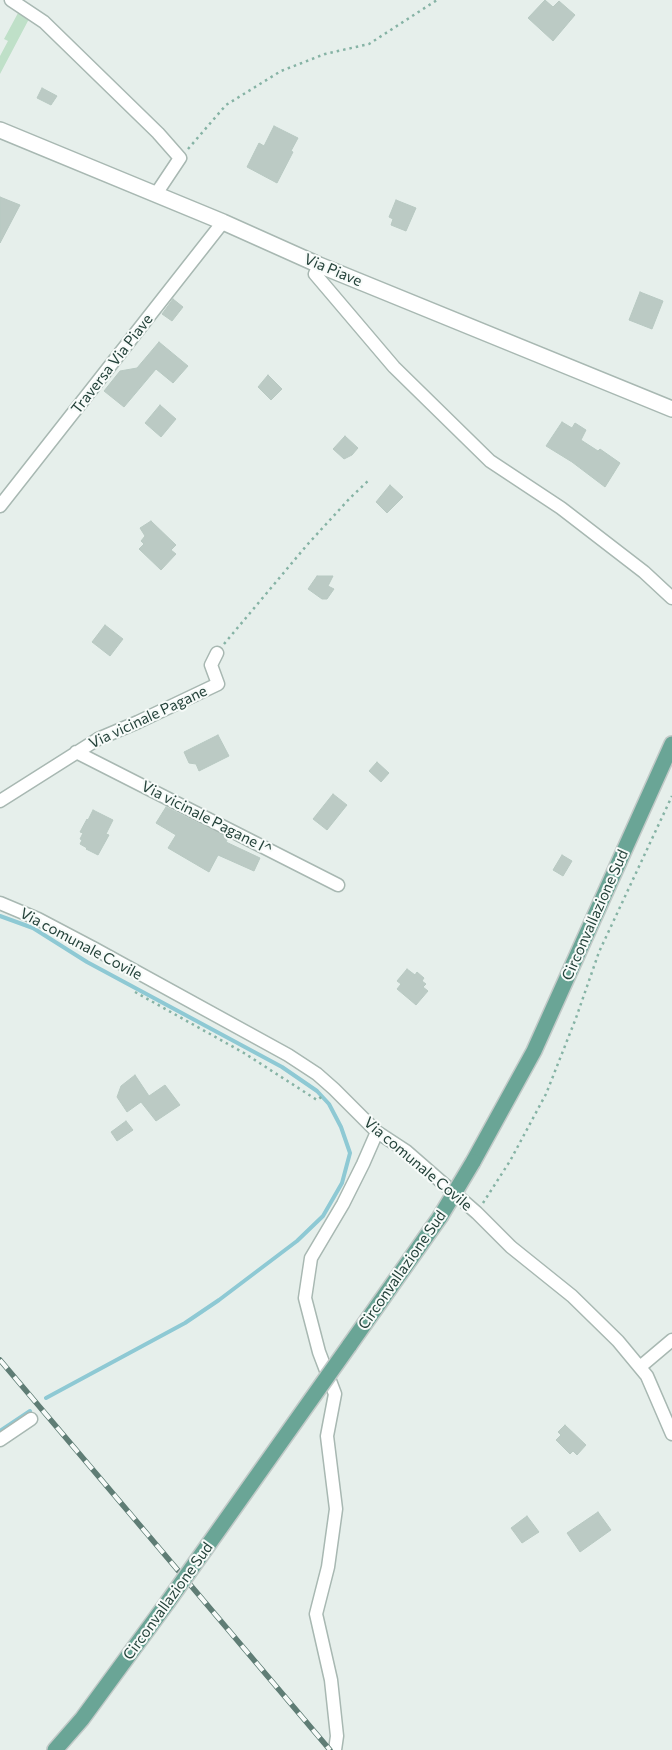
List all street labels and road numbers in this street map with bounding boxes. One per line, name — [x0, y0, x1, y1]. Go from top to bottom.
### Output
street label: Via Piave — [301, 250, 365, 290]
street label: Traversa Via Piave — [67, 311, 157, 417]
street label: Via vicinale Pagane — [86, 682, 210, 752]
street label: Via vicinale Pagane I^ — [139, 777, 275, 859]
street label: Circonvallazione Sud — [558, 847, 632, 983]
street label: Via comunale Covile — [17, 904, 145, 984]
street label: Via comunale Covile — [360, 1113, 476, 1215]
street label: Circonvallazione Sud — [354, 1207, 450, 1333]
street label: Circonvallazione Sud — [119, 1539, 217, 1663]

